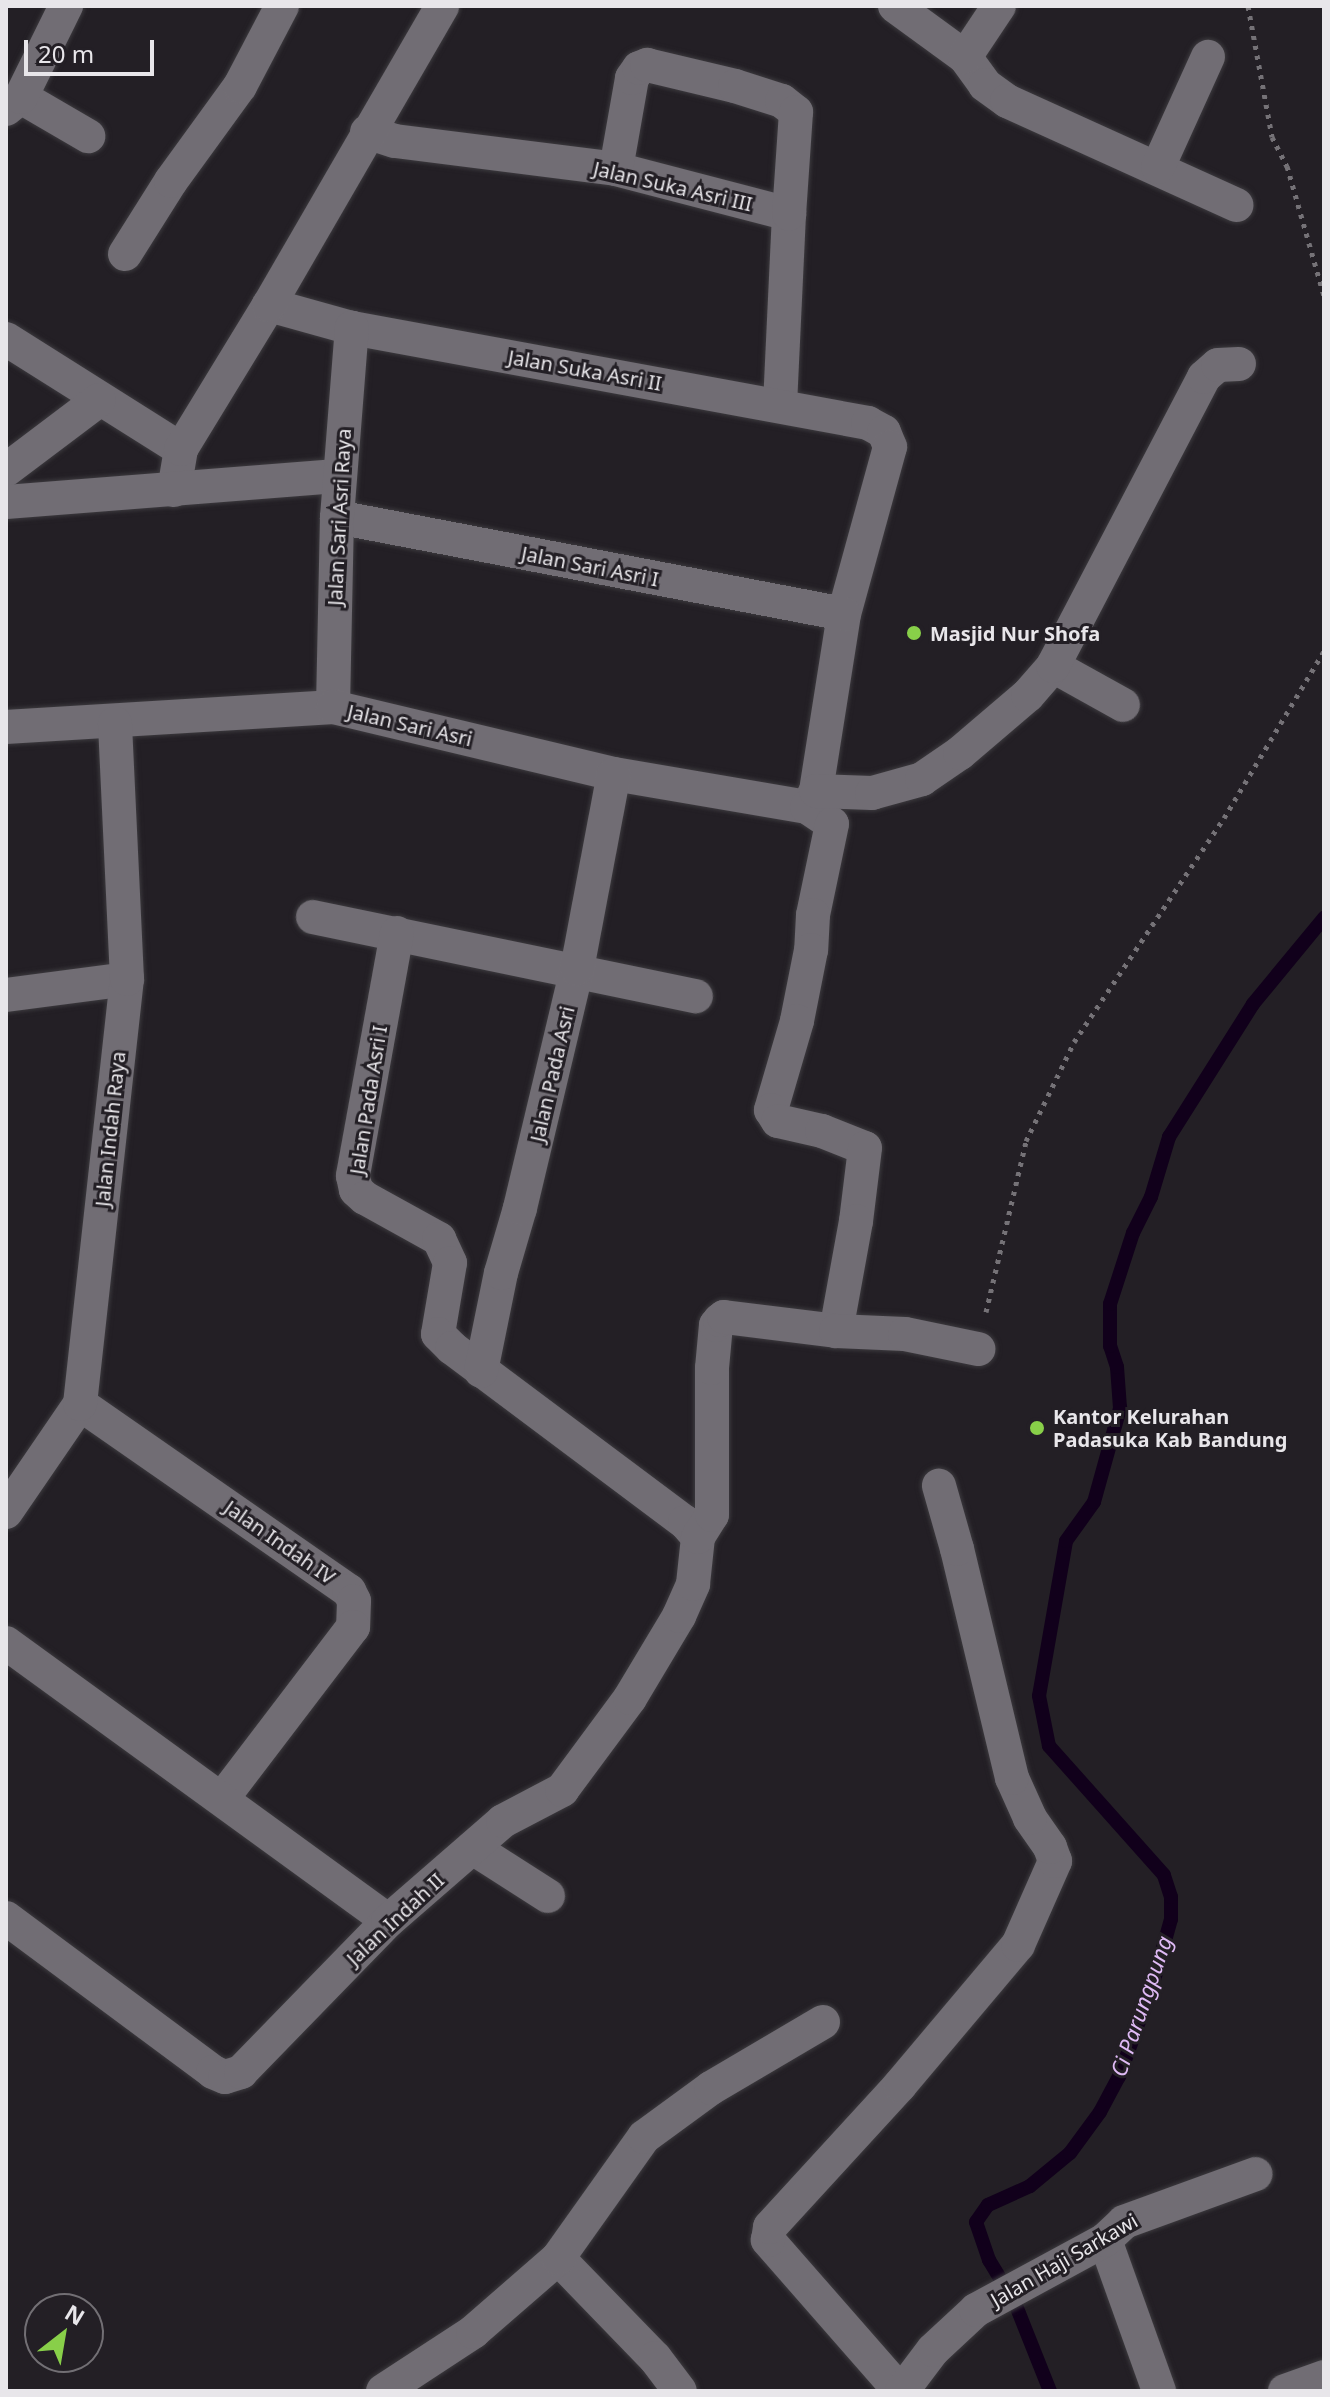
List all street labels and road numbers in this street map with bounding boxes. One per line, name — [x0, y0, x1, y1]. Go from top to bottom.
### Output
street label: Jalan Suka Asri III — [591, 156, 755, 216]
street label: Jalan Suka Asri II — [506, 345, 664, 395]
street label: Jalan Sari Asri Raya — [322, 428, 356, 606]
street label: Jalan Sari Asri I — [519, 541, 661, 591]
street label: Jalan Sari Asri — [345, 699, 475, 751]
street label: Jalan Pada Asri — [525, 1004, 579, 1144]
street label: Jalan Pada Asri I — [344, 1024, 392, 1176]
street label: Jalan Indah Raya — [90, 1050, 130, 1208]
street label: Jalan Indah IV — [220, 1495, 340, 1589]
street label: Jalan Indah II — [341, 1868, 449, 1970]
street label: Jalan Haji Sarkawi — [986, 2208, 1142, 2312]

